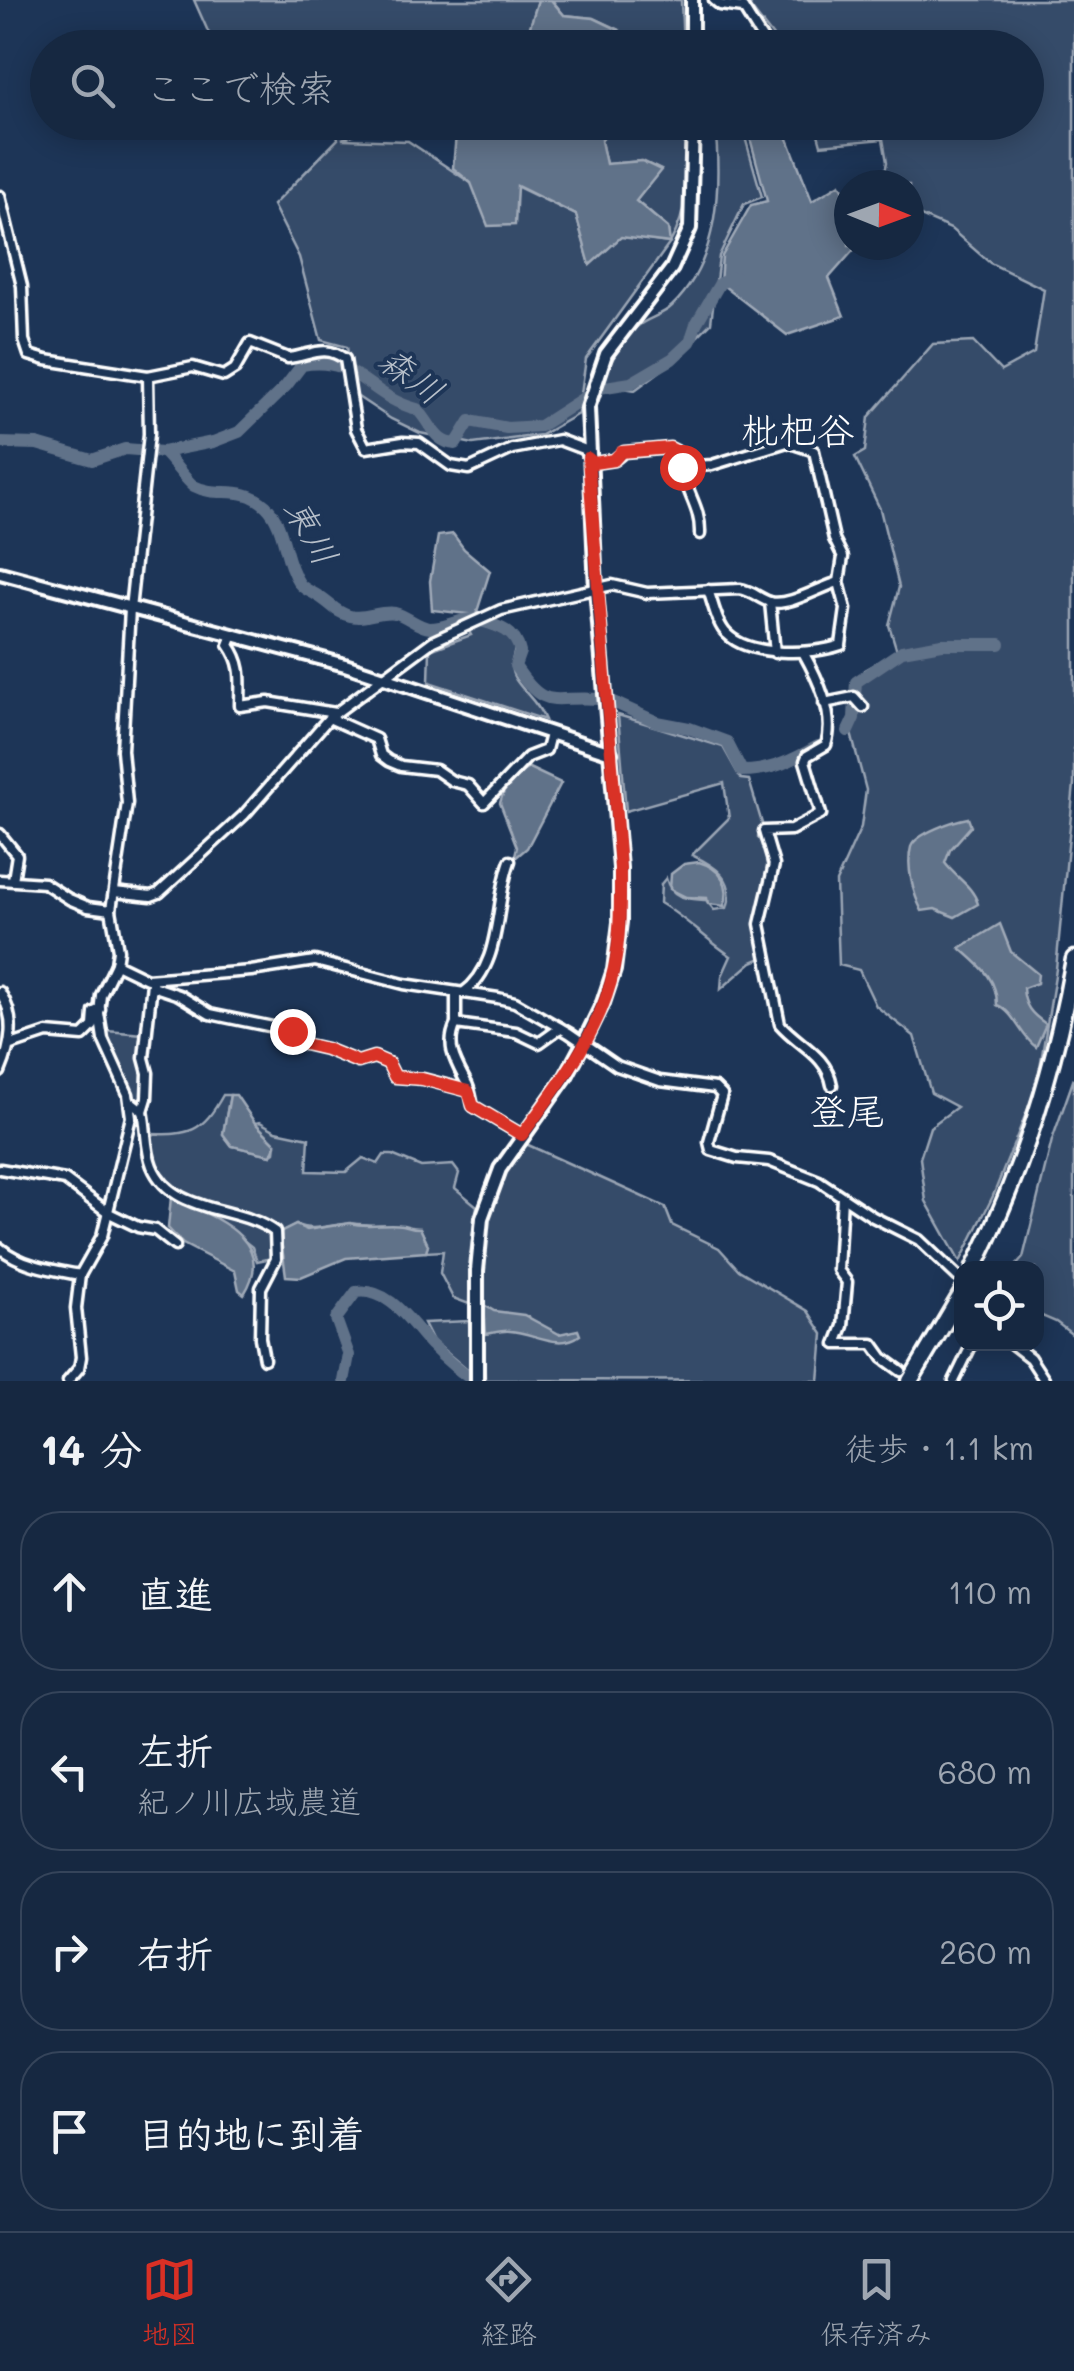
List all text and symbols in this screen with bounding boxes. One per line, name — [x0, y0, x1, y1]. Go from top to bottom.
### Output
search box — [30, 30, 1044, 140]
icon: search — [65, 58, 120, 113]
text: ここで検索 — [145, 62, 335, 112]
north arrow — [834, 170, 924, 260]
water label: 森川 — [370, 335, 454, 414]
district label: 枇杷谷 — [741, 404, 855, 454]
route start — [660, 445, 706, 491]
water label: 東川 — [276, 489, 350, 573]
route end — [270, 1009, 316, 1055]
district label: 登尾 — [809, 1085, 885, 1135]
map controls — [954, 1261, 1044, 1351]
button: locate — [954, 1261, 1044, 1351]
text: 14 分 — [40, 1421, 142, 1476]
text: 徒歩 · 1.1 km — [845, 1426, 1034, 1468]
icon: ahead — [42, 1564, 97, 1619]
text: 直進 — [137, 1568, 213, 1618]
text: 110 m — [948, 1570, 1032, 1612]
text: 左折 — [137, 1725, 213, 1775]
icon: left — [42, 1744, 97, 1799]
text: 680 m — [938, 1750, 1032, 1792]
text: 紀ノ川広域農道 — [137, 1779, 361, 1821]
icon: right — [42, 1924, 97, 1979]
text: 右折 — [137, 1928, 213, 1978]
text: 260 m — [939, 1930, 1032, 1972]
icon: arrive — [42, 2104, 97, 2159]
text: 目的地に到着 — [137, 2108, 365, 2158]
tab: 地図 — [142, 2252, 198, 2352]
tab: 経路 — [481, 2252, 537, 2352]
tab: 保存済み — [820, 2252, 932, 2352]

